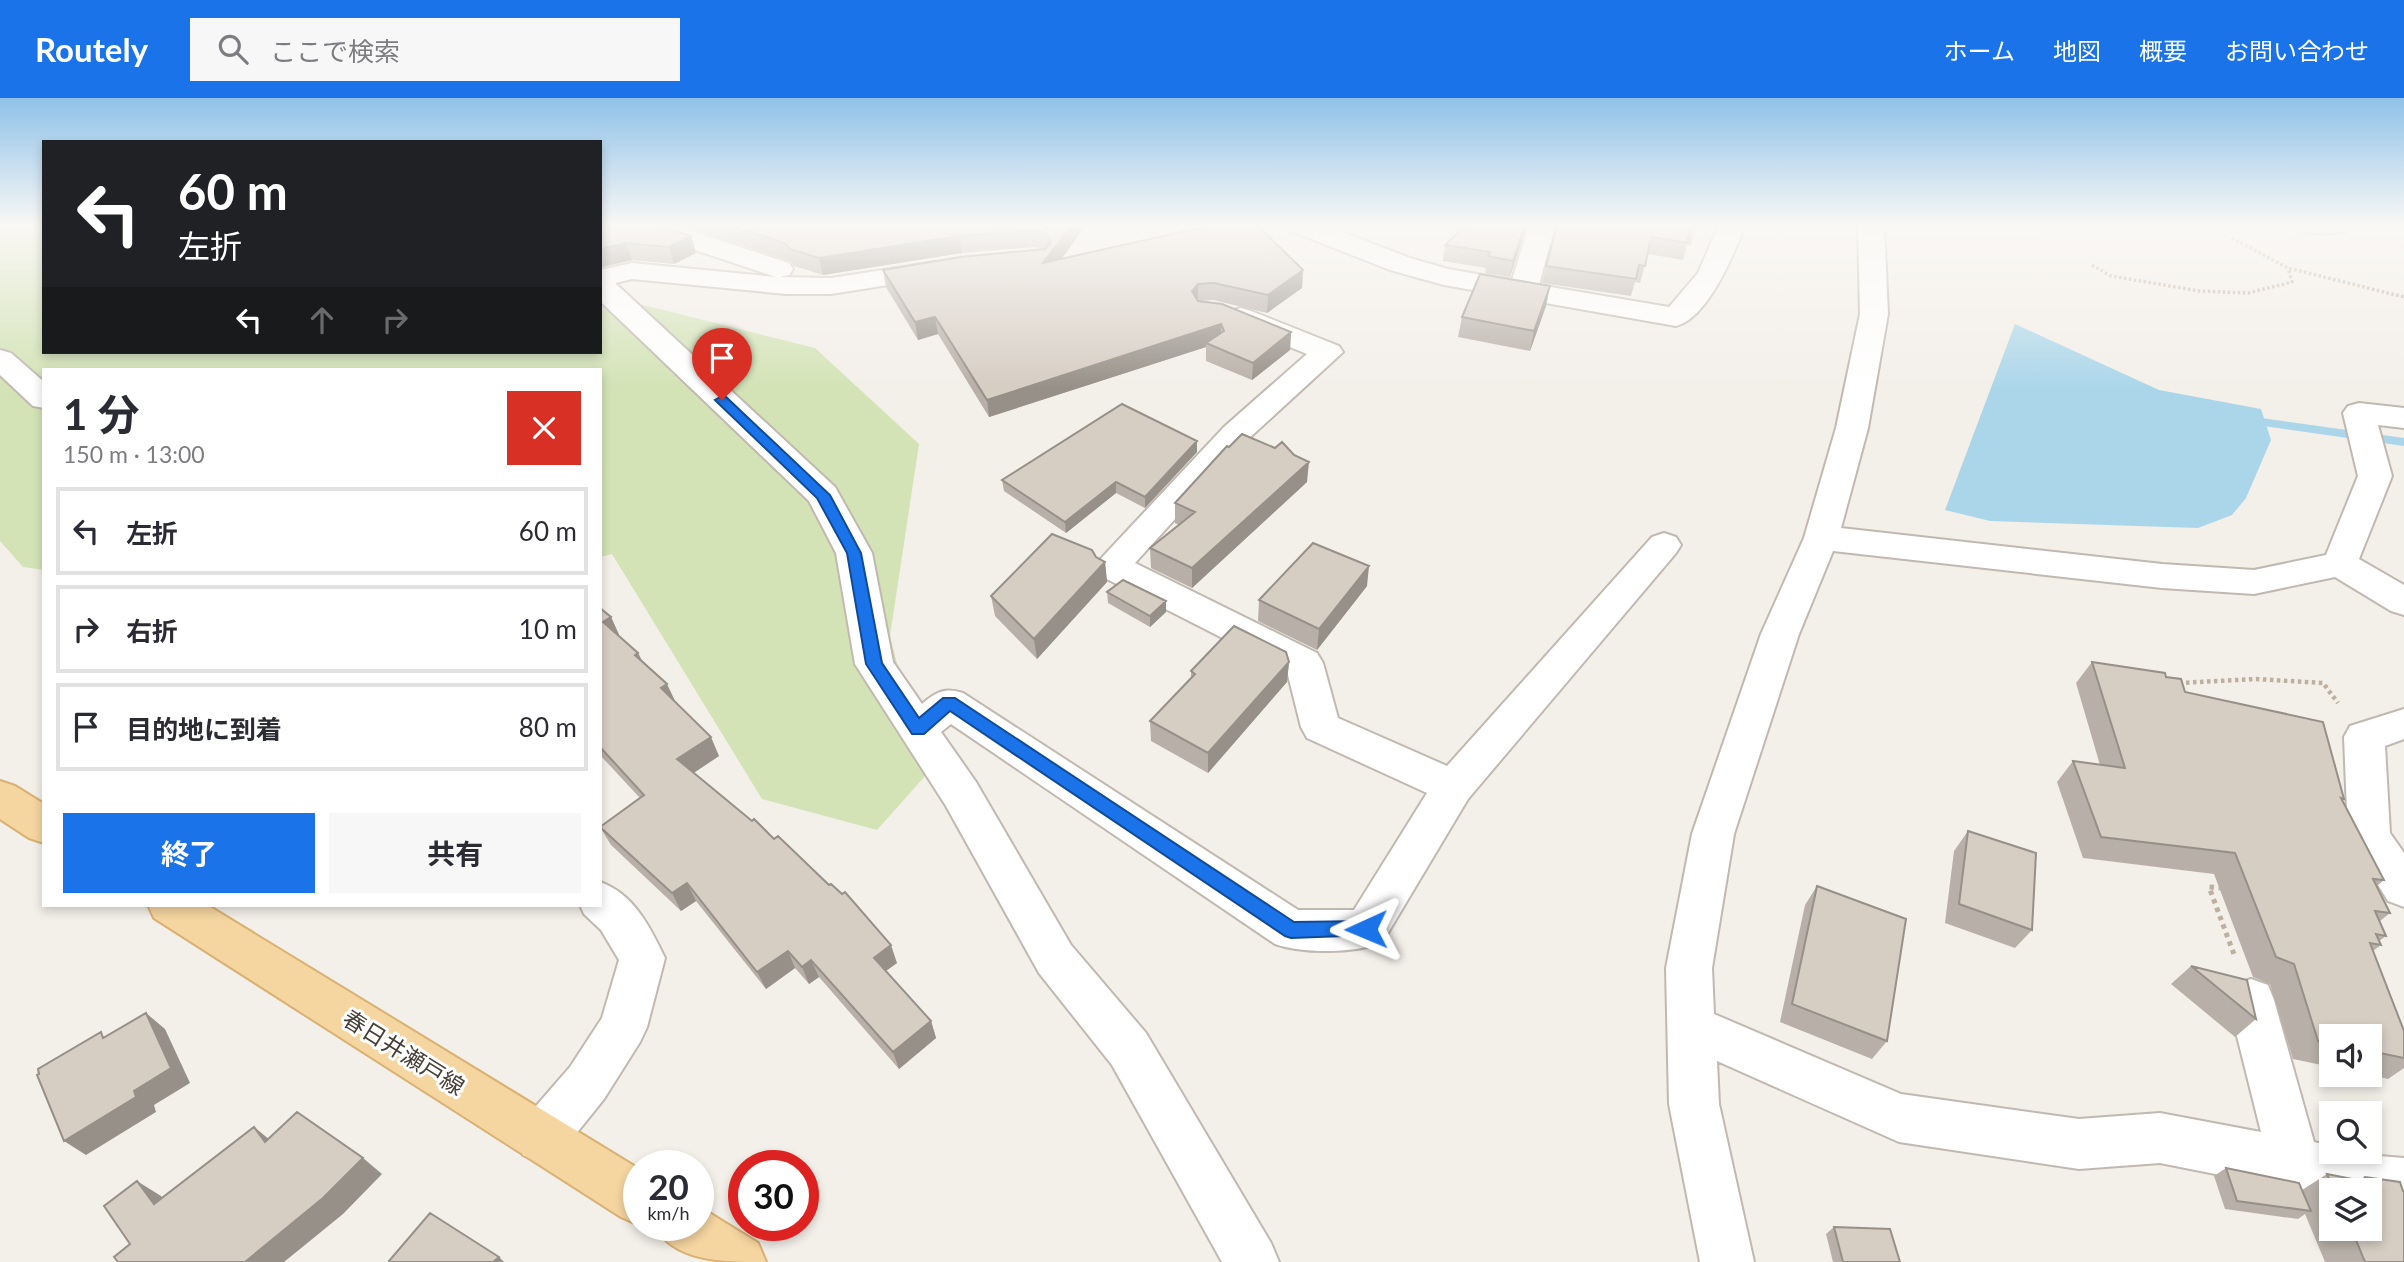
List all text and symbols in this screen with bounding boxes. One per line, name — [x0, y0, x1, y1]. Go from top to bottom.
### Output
search box — [190, 18, 680, 81]
text: Routely — [35, 29, 148, 69]
icon: search — [214, 30, 252, 68]
text: ここで検索 — [270, 35, 400, 67]
text: ホーム — [1944, 36, 2015, 65]
text: 地図 — [2053, 36, 2101, 65]
text: 概要 — [2139, 36, 2187, 65]
text: お問い合わせ — [2225, 36, 2369, 65]
text: 60 m — [178, 162, 288, 220]
icon: left — [63, 168, 154, 259]
text: 左折 — [178, 226, 242, 265]
icon: left — [230, 301, 268, 339]
icon: ahead — [303, 301, 341, 339]
icon: right — [376, 301, 414, 339]
pin — [692, 328, 752, 400]
icon: arrive — [703, 339, 741, 377]
text: 1 分 — [63, 389, 140, 439]
button: close — [507, 391, 581, 465]
text: 150 m · 13:00 — [63, 440, 205, 468]
icon: left — [67, 512, 105, 550]
text: 60 m — [519, 515, 577, 547]
text: 左折 — [126, 517, 178, 549]
icon: right — [67, 610, 105, 648]
text: 10 m — [519, 613, 577, 645]
text: 右折 — [126, 615, 178, 647]
icon: arrive — [67, 708, 105, 746]
text: 80 m — [519, 711, 577, 743]
text: 目的地に到着 — [126, 713, 282, 745]
button: 終了 — [63, 813, 315, 893]
button: 共有 — [329, 813, 581, 893]
position arrow — [1329, 892, 1403, 966]
street label: 春日井瀬戸線 — [338, 1004, 470, 1100]
map controls — [2319, 1024, 2382, 1241]
button: sound — [2319, 1024, 2382, 1087]
button: search — [2319, 1101, 2382, 1164]
speed limit sign: 30 — [728, 1150, 819, 1241]
text: 20 — [648, 1165, 689, 1207]
button: layers — [2319, 1178, 2382, 1241]
text: km/h — [647, 1202, 690, 1224]

